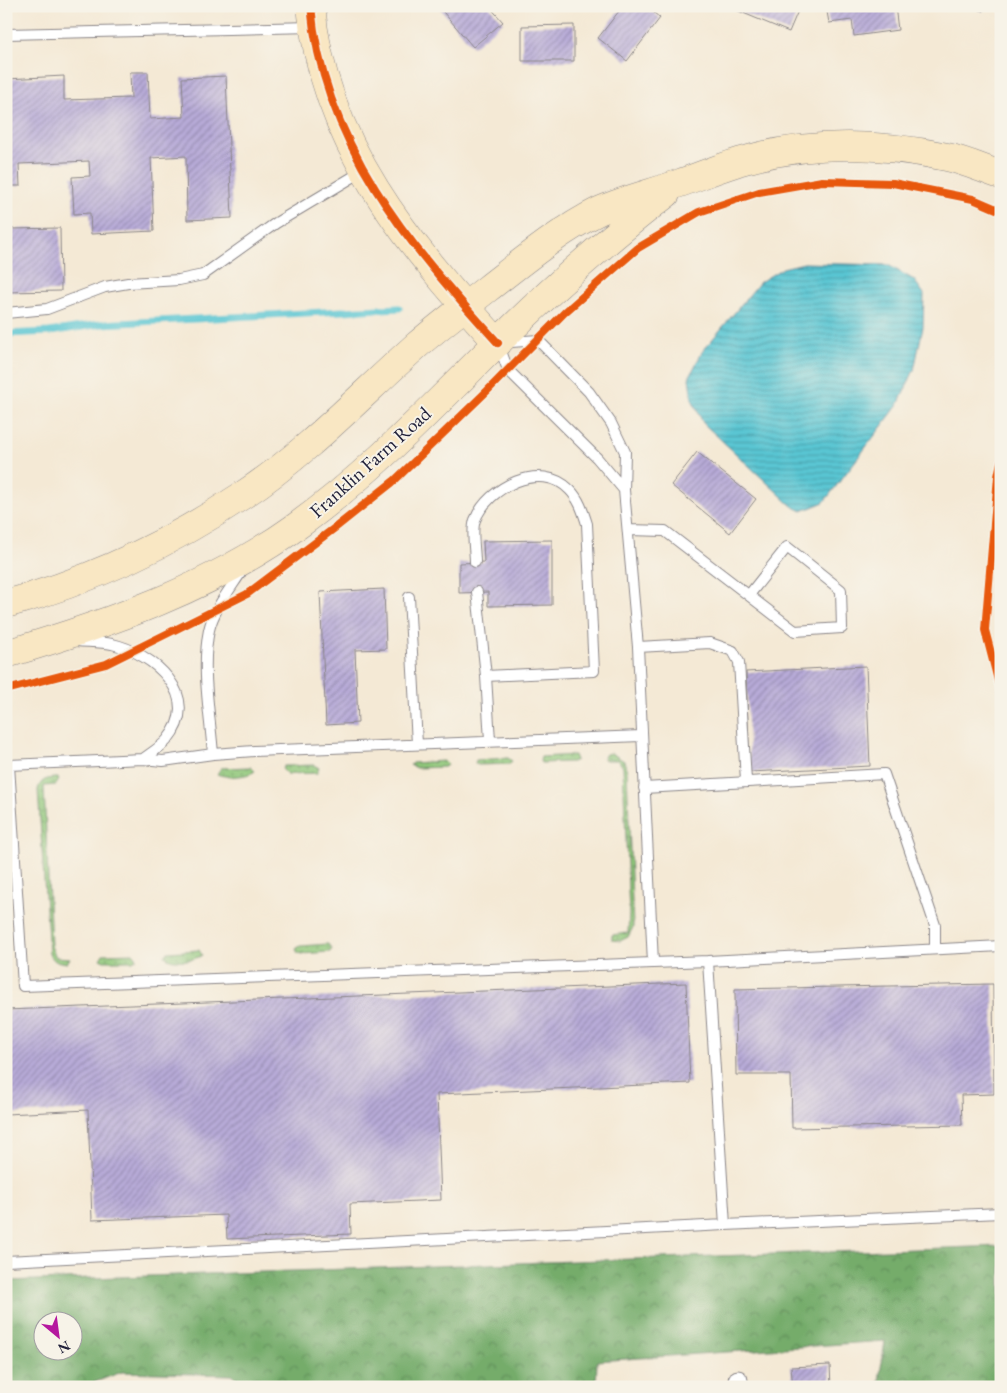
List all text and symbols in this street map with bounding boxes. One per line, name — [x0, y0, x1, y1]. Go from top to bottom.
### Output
street label: Franklin Farm Road — [304, 400, 437, 523]
north arrow — [32, 1310, 82, 1360]
text: N — [54, 1337, 74, 1358]

